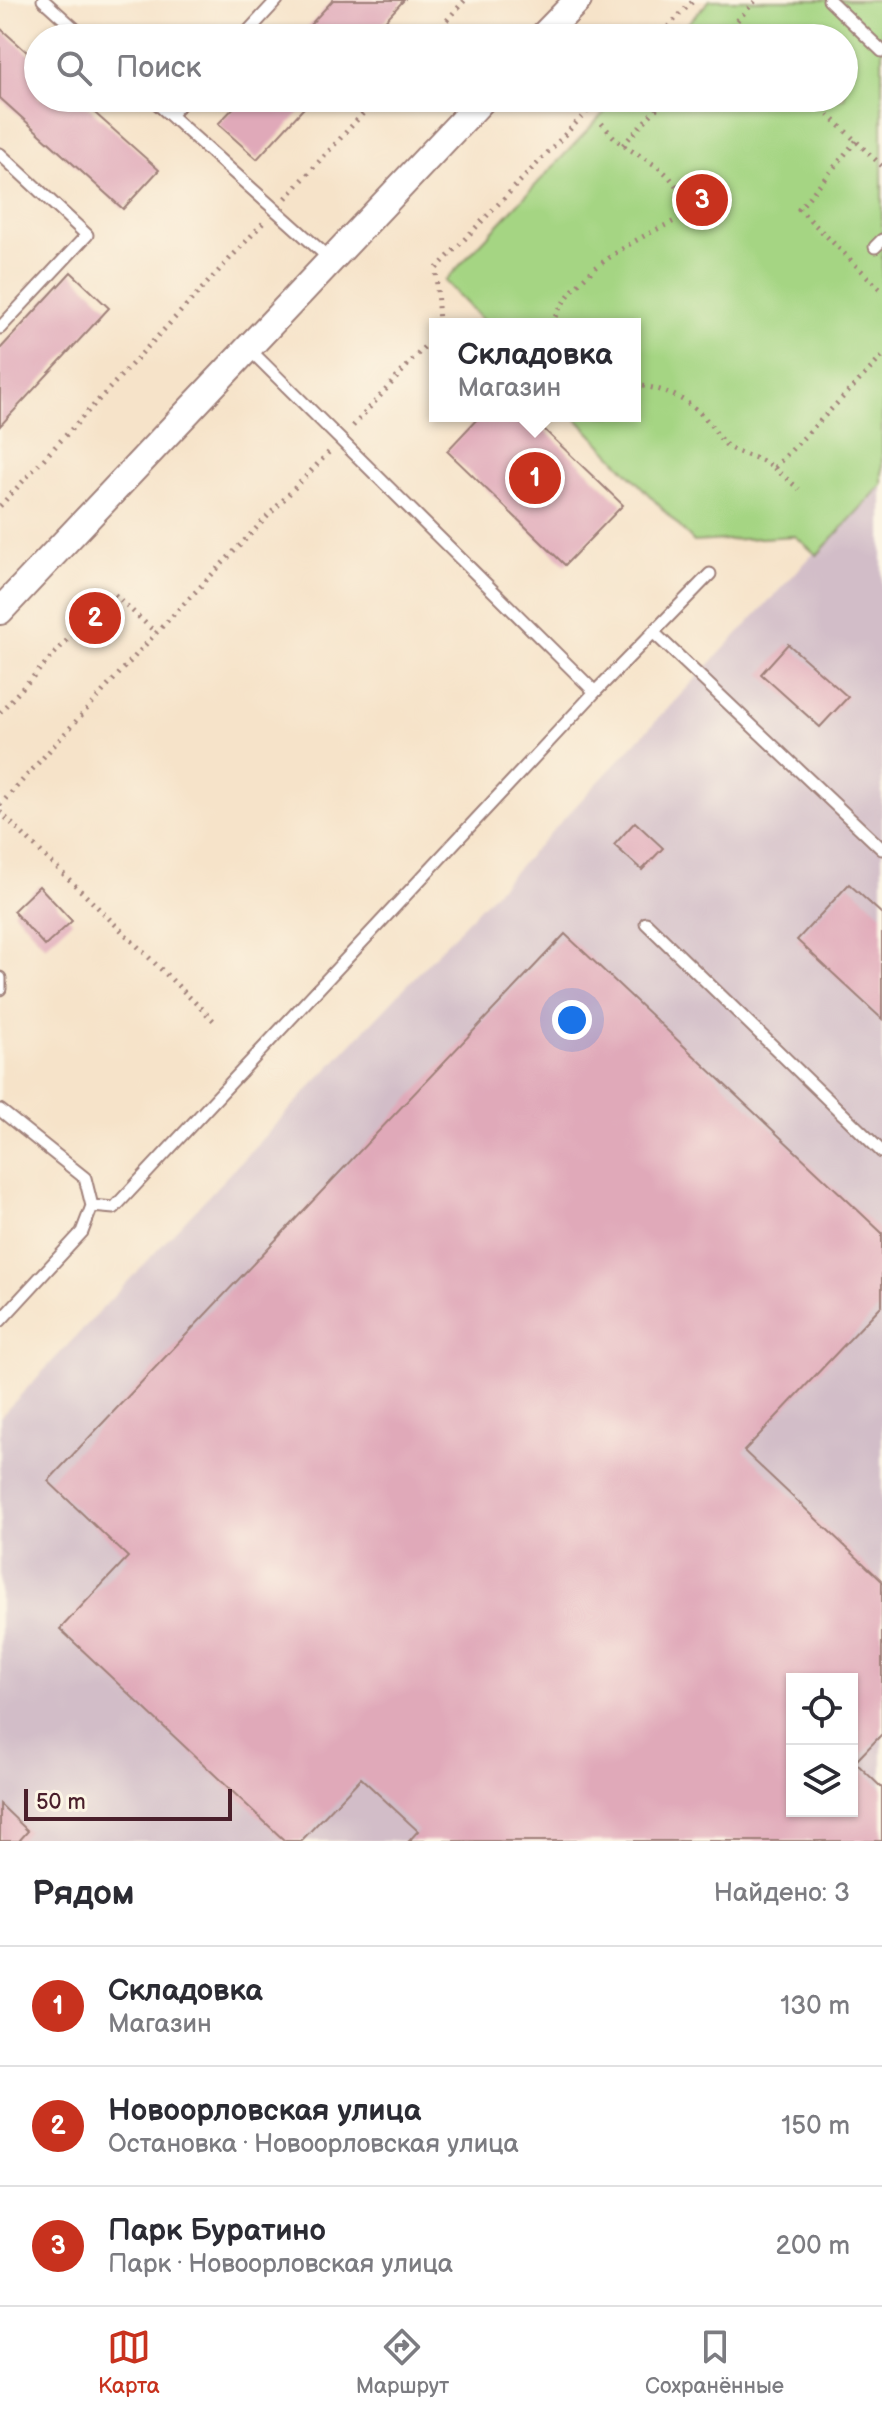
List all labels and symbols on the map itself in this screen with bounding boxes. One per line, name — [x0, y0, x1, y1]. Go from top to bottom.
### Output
pin: 3 — [676, 170, 728, 230]
pin: 1 — [509, 448, 561, 508]
pin: 2 — [69, 588, 121, 648]
your location — [552, 1000, 592, 1040]
scale bar — [24, 1785, 232, 1821]

